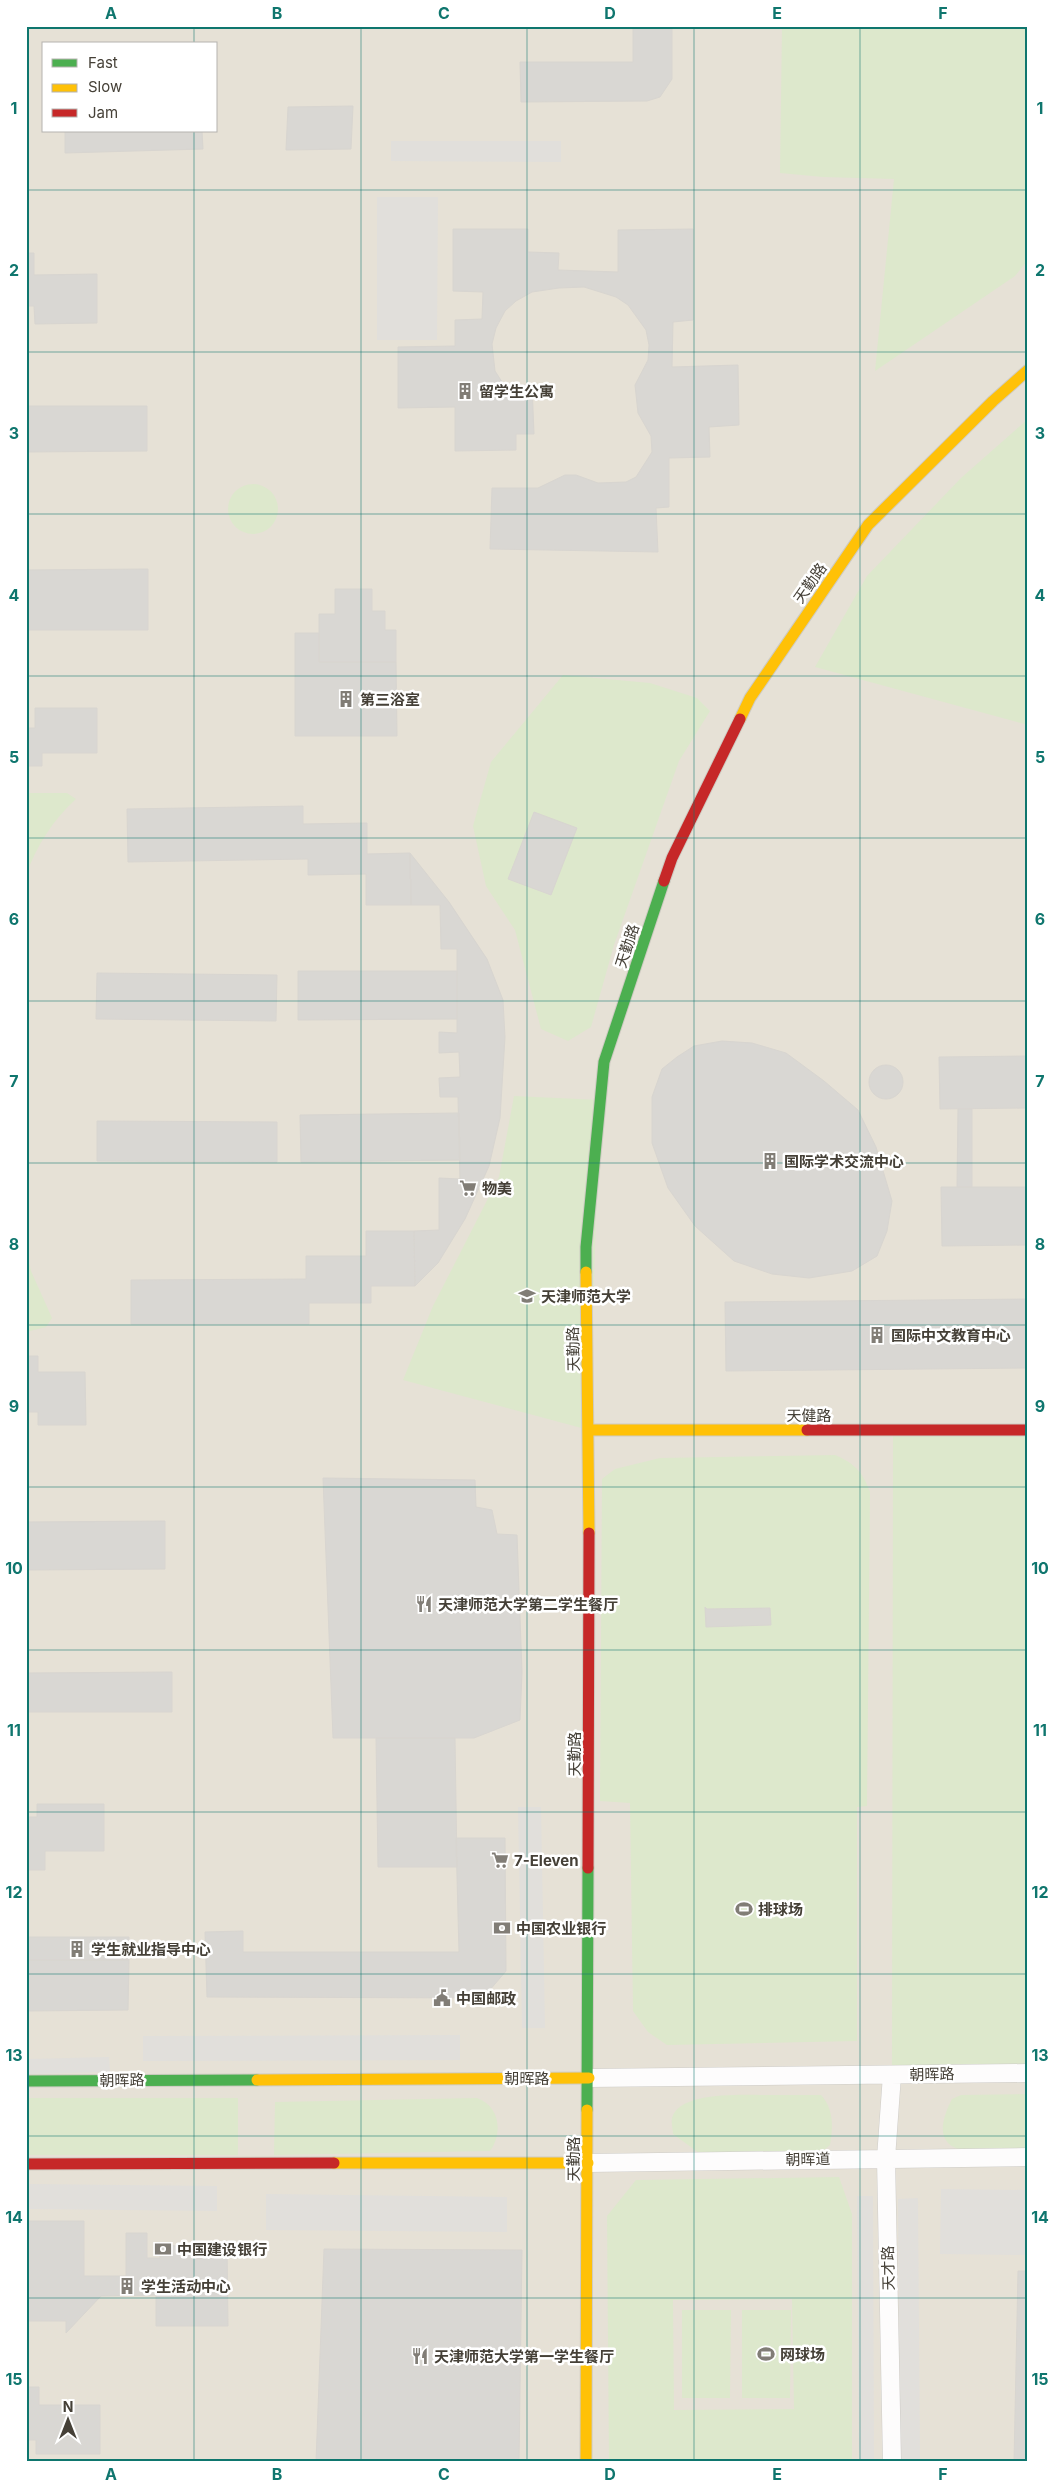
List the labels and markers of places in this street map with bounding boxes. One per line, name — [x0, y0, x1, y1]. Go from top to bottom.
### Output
building icon: 留学生公寓 — [455, 381, 475, 401]
place label: 留学生公寓 — [479, 382, 554, 401]
building icon: 第三浴室 — [336, 689, 356, 709]
place label: 第三浴室 — [360, 690, 420, 709]
building icon: 国际学术交流中心 — [760, 1151, 780, 1171]
place label: 国际学术交流中心 — [784, 1152, 904, 1171]
supermarket icon: 物美 — [458, 1178, 478, 1198]
place label: 物美 — [482, 1179, 512, 1198]
school or university icon: 天津师范大学 — [517, 1286, 537, 1306]
place label: 天津师范大学 — [541, 1287, 631, 1306]
building icon: 国际中文教育中心 — [867, 1325, 887, 1345]
place label: 国际中文教育中心 — [891, 1326, 1011, 1345]
restaurant icon: 天津师范大学第二学生餐厅 — [414, 1594, 434, 1614]
place label: 天津师范大学第二学生餐厅 — [438, 1595, 618, 1614]
supermarket icon: 7-Eleven — [490, 1850, 510, 1870]
place label: 7-Eleven — [514, 1851, 579, 1870]
sports icon: 排球场 — [734, 1899, 754, 1919]
place label: 排球场 — [758, 1900, 803, 1919]
bank icon: 中国农业银行 — [492, 1918, 512, 1938]
place label: 中国农业银行 — [516, 1919, 606, 1938]
building icon: 学生就业指导中心 — [67, 1939, 87, 1959]
place label: 学生就业指导中心 — [91, 1940, 211, 1959]
public building icon: 中国邮政 — [432, 1988, 452, 2008]
place label: 中国邮政 — [456, 1989, 516, 2008]
bank icon: 中国建设银行 — [153, 2239, 173, 2259]
place label: 中国建设银行 — [177, 2240, 267, 2259]
building icon: 学生活动中心 — [117, 2276, 137, 2296]
place label: 学生活动中心 — [141, 2277, 231, 2296]
sports icon: 网球场 — [756, 2344, 776, 2364]
place label: 网球场 — [780, 2345, 825, 2364]
restaurant icon: 天津师范大学第一学生餐厅 — [410, 2346, 430, 2366]
place label: 天津师范大学第一学生餐厅 — [434, 2347, 614, 2366]

